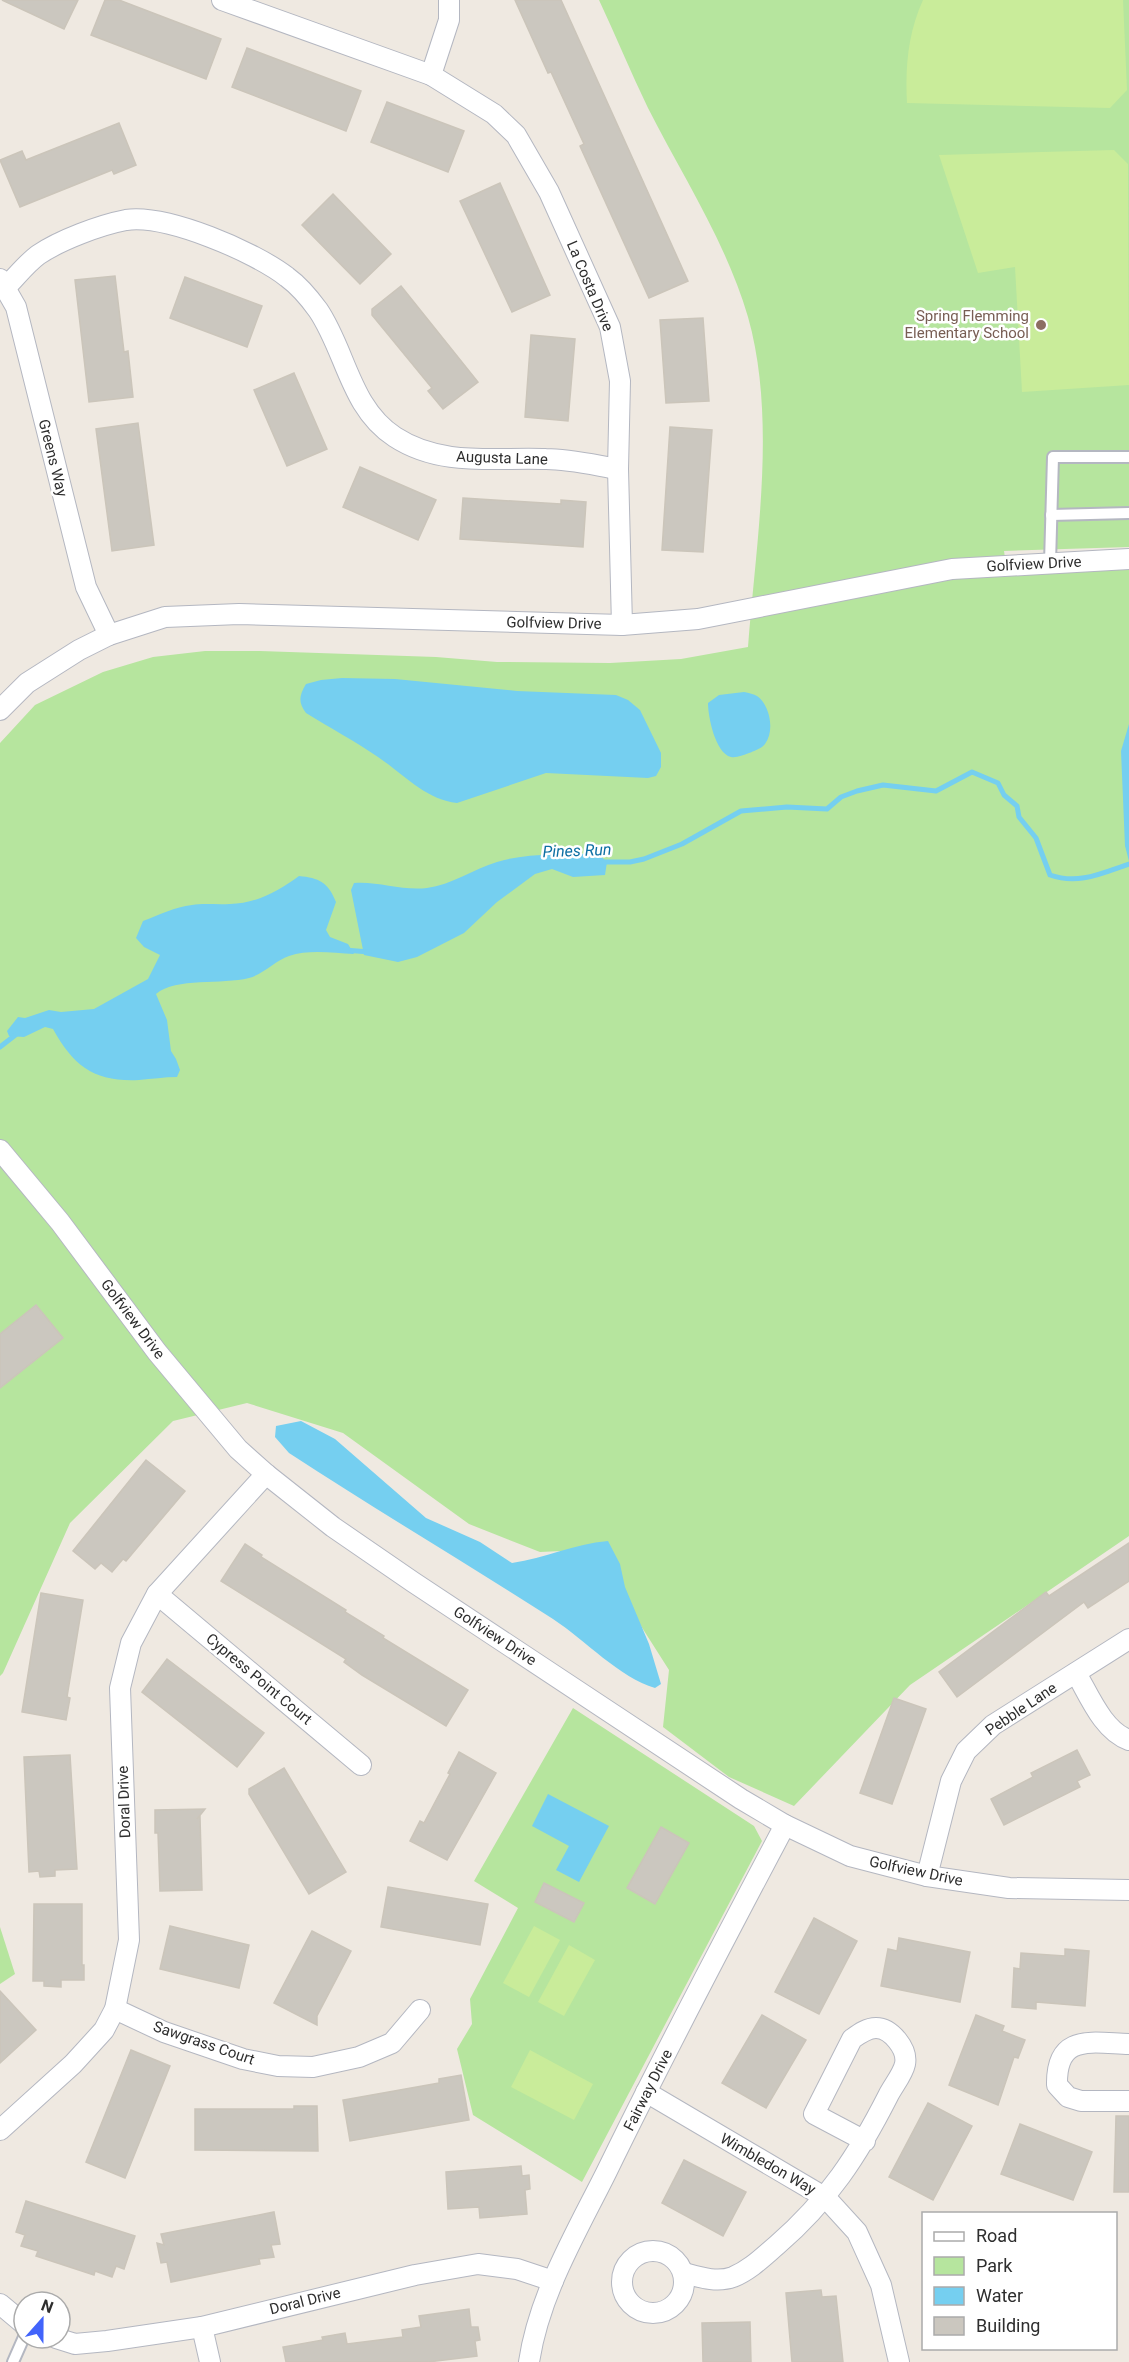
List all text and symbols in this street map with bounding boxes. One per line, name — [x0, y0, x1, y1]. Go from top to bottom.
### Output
street label: La Costa Drive — [563, 238, 617, 334]
place label: Spring Flemming Elementary School — [905, 307, 1029, 342]
marker: Spring Flemming Elementary School — [1034, 318, 1048, 332]
street label: Greens Way — [35, 417, 71, 499]
street label: Augusta Lane — [456, 447, 548, 469]
street label: Golfview Drive — [986, 553, 1082, 575]
street label: Golfview Drive — [506, 613, 602, 633]
water label: Pines Run — [542, 840, 612, 861]
street label: Golfview Drive — [97, 1276, 169, 1362]
street label: Golfview Drive — [450, 1603, 540, 1669]
street label: Cypress Point Court — [202, 1629, 316, 1729]
street label: Pebble Lane — [982, 1679, 1060, 1739]
street label: Doral Drive — [114, 1765, 134, 1839]
street label: Golfview Drive — [868, 1852, 964, 1890]
street label: Sawgrass Court — [151, 2017, 257, 2069]
street label: Fairway Drive — [620, 2046, 676, 2134]
street label: Wimbledon Way — [717, 2129, 819, 2199]
legend — [922, 2212, 1117, 2350]
text: Road — [976, 2225, 1017, 2246]
text: Park — [976, 2255, 1013, 2276]
street label: Doral Drive — [268, 2283, 342, 2318]
text: Water — [976, 2285, 1023, 2306]
north arrow — [12, 2290, 72, 2350]
text: N — [39, 2296, 56, 2317]
text: Building — [976, 2315, 1040, 2336]

